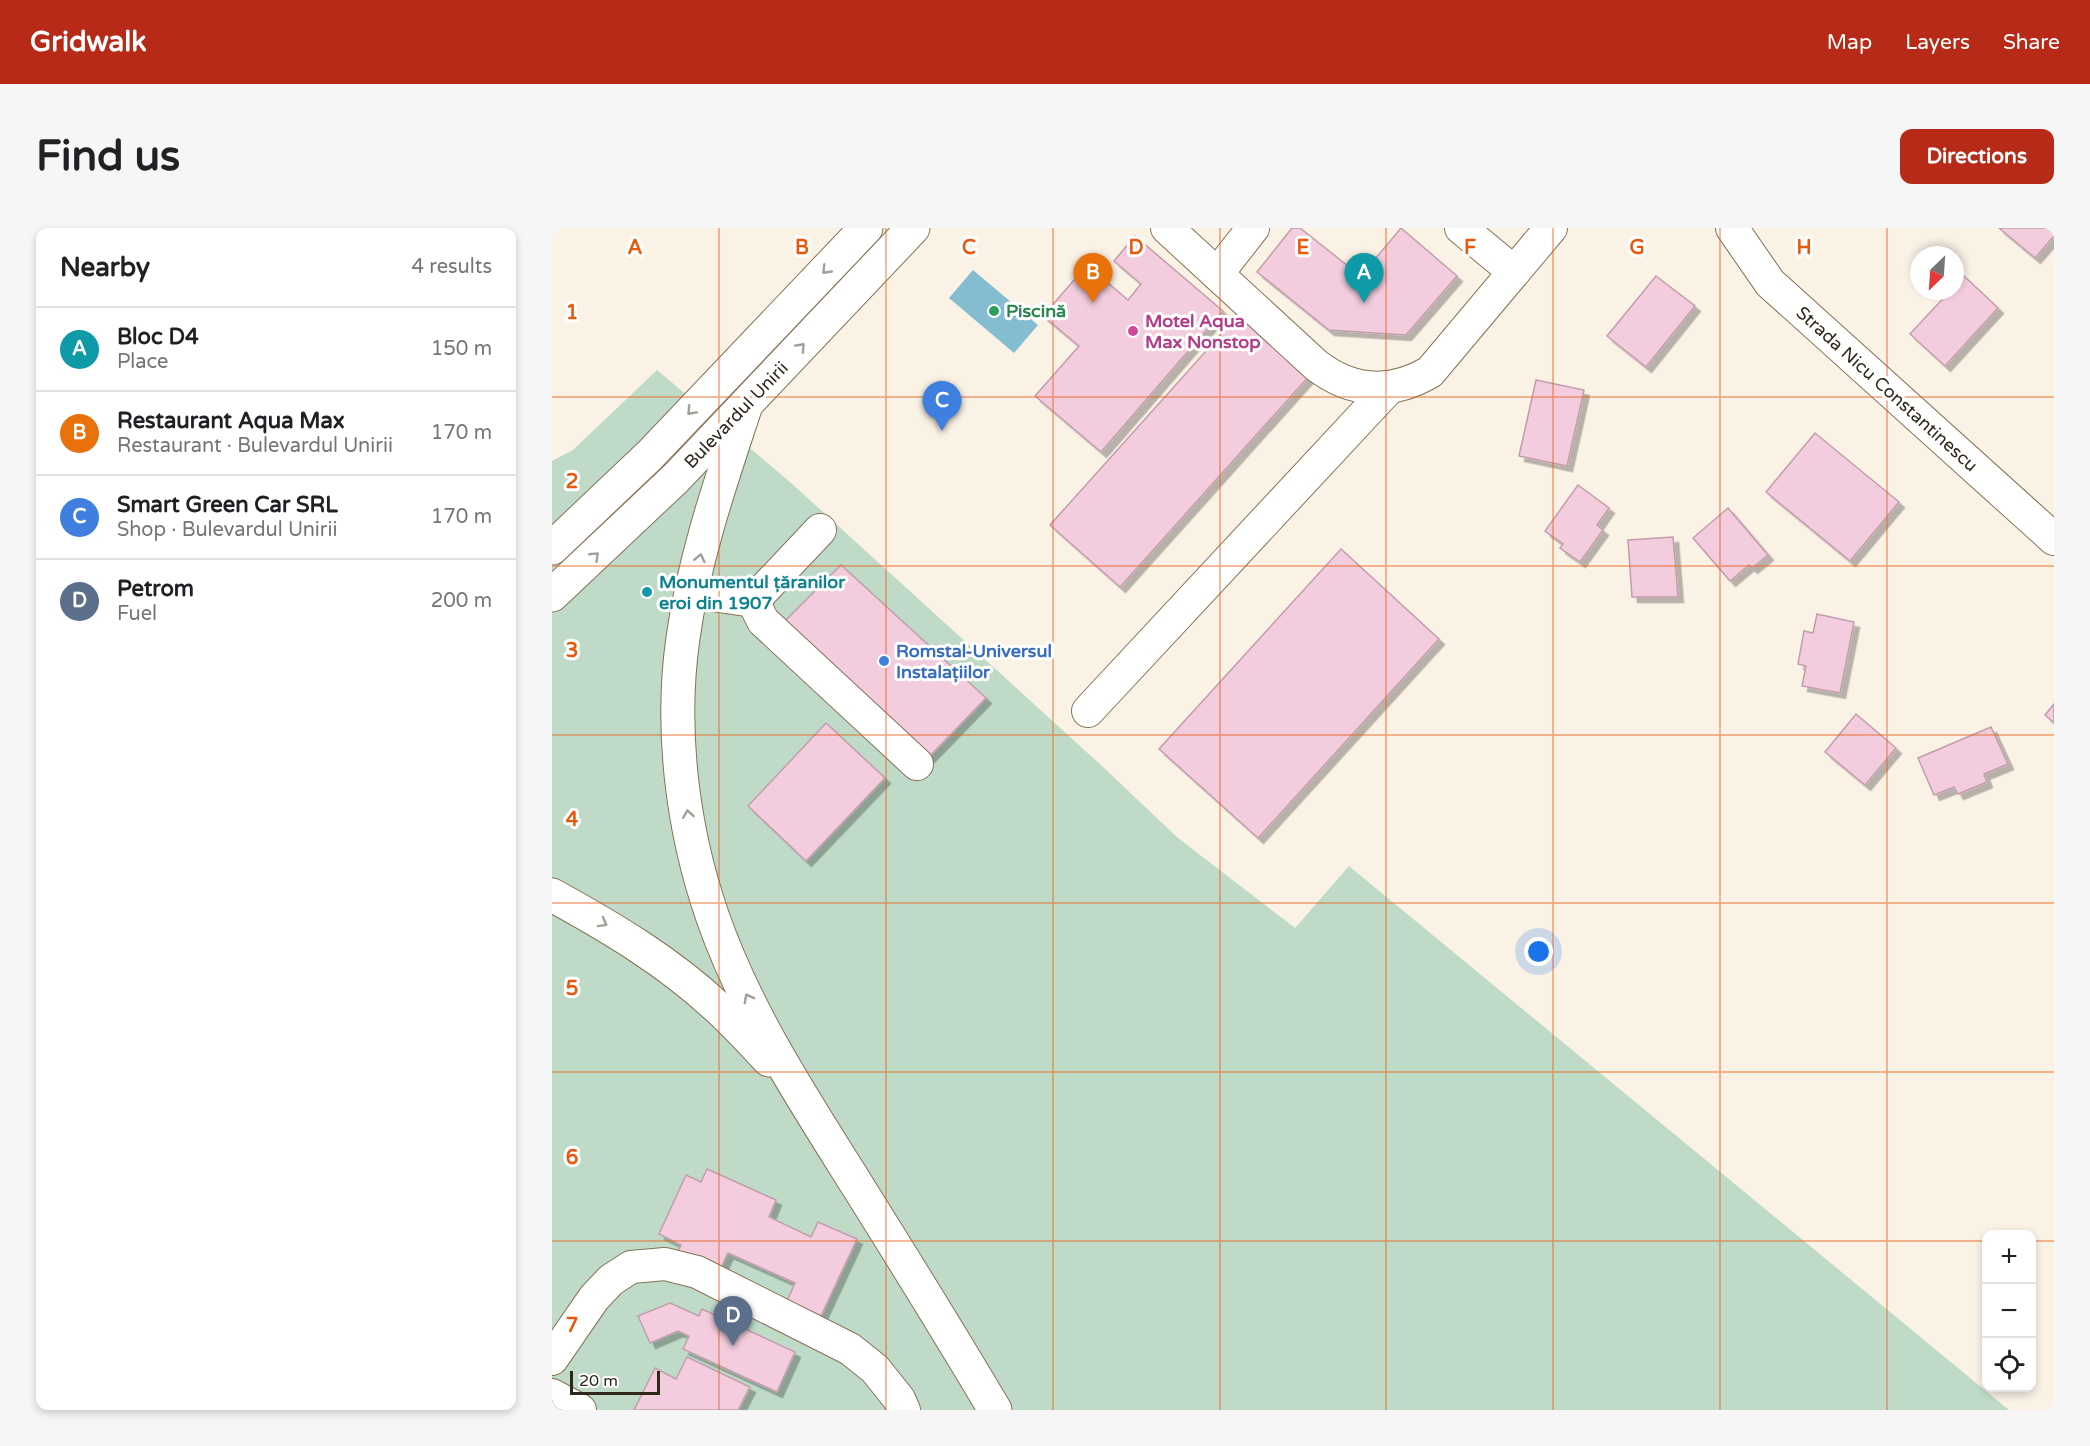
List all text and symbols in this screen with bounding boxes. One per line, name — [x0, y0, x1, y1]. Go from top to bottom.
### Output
text: Gridwalk — [30, 25, 147, 59]
text: Map — [1827, 30, 1872, 55]
text: Layers — [1905, 30, 1970, 55]
text: Share — [2003, 30, 2060, 55]
button: Directions — [1900, 129, 2054, 184]
text: Find us — [36, 131, 180, 182]
text: A — [628, 236, 643, 260]
text: B — [795, 236, 809, 260]
text: C — [962, 236, 976, 260]
text: D — [1128, 236, 1144, 260]
text: E — [1297, 236, 1310, 260]
text: F — [1464, 236, 1476, 260]
text: G — [1629, 236, 1645, 260]
text: H — [1796, 236, 1812, 260]
north arrow — [1910, 246, 1964, 300]
text: Nearby — [60, 252, 150, 283]
pin: B — [1074, 254, 1112, 303]
pin: A — [1344, 254, 1384, 303]
text: 4 results — [412, 255, 492, 279]
one-way arrow — [822, 264, 833, 274]
place label: Piscină — [1006, 300, 1066, 322]
text: 1 — [566, 301, 578, 325]
street label: Strada Nicu Constantinescu — [1792, 302, 1982, 476]
marker: Piscină — [987, 304, 1001, 318]
place label: Motel Aqua Max Nonstop — [1145, 310, 1261, 353]
text: Bloc D4 — [117, 324, 199, 350]
marker: Motel Aqua Max Nonstop — [1126, 324, 1140, 338]
text: A — [72, 337, 87, 361]
text: 150 m — [431, 337, 492, 361]
one-way arrow — [793, 344, 804, 355]
text: Place — [117, 350, 168, 374]
street label: Bulevardul Unirii — [679, 357, 793, 473]
pin: C — [922, 382, 962, 431]
one-way arrow — [688, 404, 699, 415]
text: Restaurant Aqua Max — [117, 408, 345, 434]
text: B — [73, 421, 86, 445]
text: 170 m — [431, 421, 492, 445]
text: Restaurant · Bulevardul Unirii — [117, 434, 393, 458]
text: 2 — [566, 470, 578, 494]
text: Smart Green Car SRL — [117, 492, 338, 518]
text: C — [73, 505, 86, 529]
text: 170 m — [431, 505, 492, 529]
text: Shop · Bulevardul Unirii — [117, 518, 337, 542]
one-way arrow — [589, 552, 599, 563]
one-way arrow — [692, 554, 705, 564]
place label: Monumentul țăranilor eroi din 1907 — [659, 571, 846, 614]
text: Petrom — [117, 576, 194, 602]
marker: Monumentul țăranilor eroi din 1907 — [640, 585, 654, 599]
text: D — [72, 589, 87, 613]
text: 200 m — [431, 589, 492, 613]
text: Fuel — [117, 602, 157, 626]
text: 3 — [566, 639, 578, 663]
place label: Romstal-Universul Instalațiilor — [896, 640, 1052, 683]
marker: Romstal-Universul Instalațiilor — [877, 654, 891, 668]
text: 4 — [566, 808, 579, 832]
one-way arrow — [682, 809, 694, 818]
one-way arrow — [597, 916, 607, 927]
your location — [1524, 937, 1553, 966]
text: 5 — [566, 977, 578, 1001]
one-way arrow — [744, 994, 755, 1004]
text: 6 — [566, 1146, 578, 1170]
map controls — [1982, 1230, 2036, 1392]
button: + — [1982, 1230, 2036, 1284]
button: − — [1982, 1284, 2036, 1338]
pin: D — [714, 1296, 753, 1346]
text: 7 — [566, 1314, 578, 1338]
button: locate — [1982, 1338, 2036, 1392]
scale bar — [570, 1368, 660, 1396]
text: 20 m — [579, 1371, 618, 1391]

